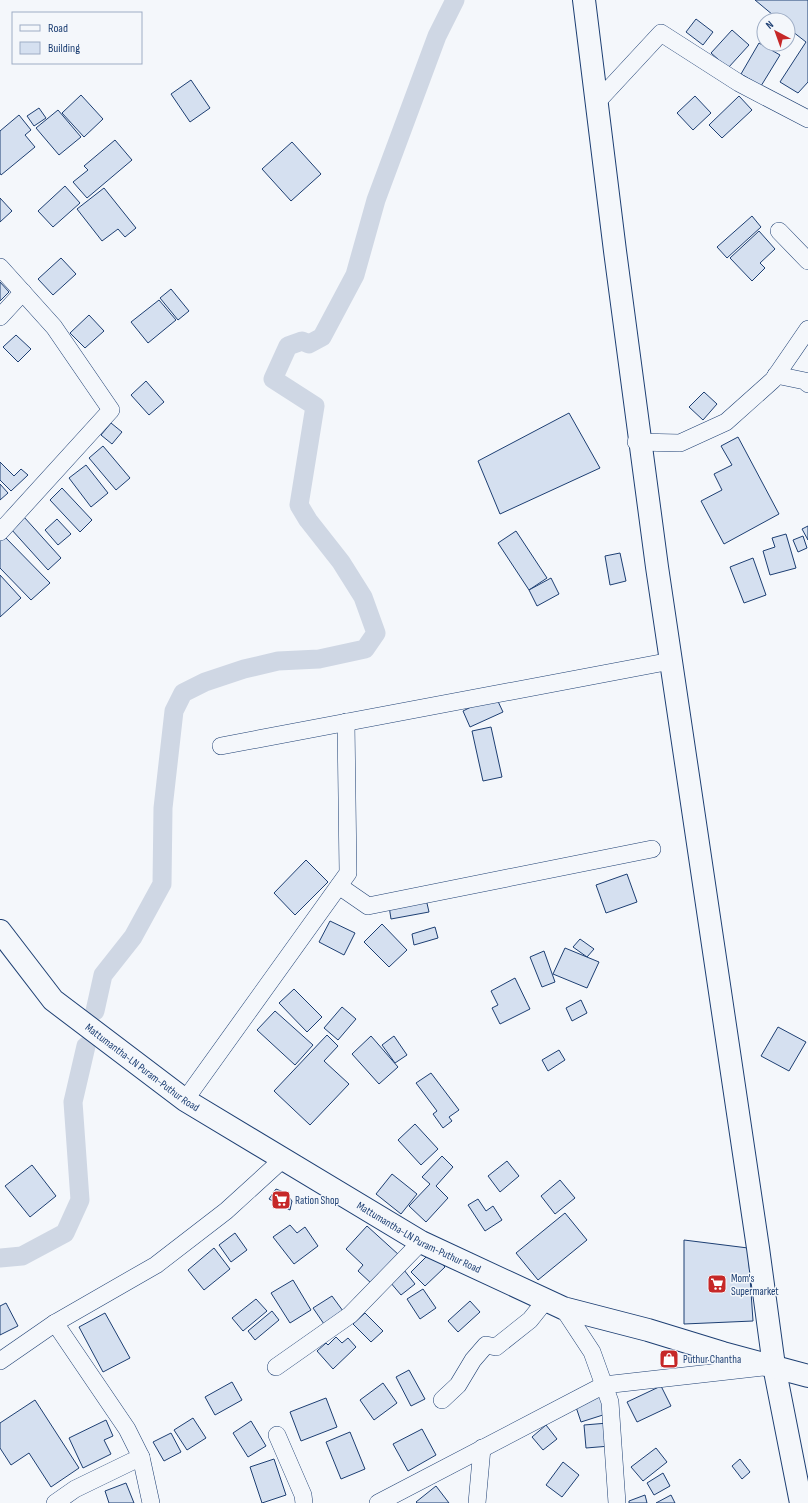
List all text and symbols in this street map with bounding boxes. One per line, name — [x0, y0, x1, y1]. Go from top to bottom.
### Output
legend — [12, 12, 142, 64]
north arrow — [756, 12, 796, 52]
text: N — [763, 18, 776, 32]
text: Road — [48, 21, 68, 36]
text: Building — [48, 41, 80, 56]
street label: Mattumantha-LN Puram-Puthur Road — [83, 1021, 202, 1114]
supermarket icon: Ration Shop — [270, 1189, 292, 1211]
place label: Ration Shop — [295, 1194, 339, 1207]
street label: Mattumantha-LN Puram-Puthur Road — [354, 1199, 483, 1276]
place label: Mom's Supermarket — [731, 1272, 779, 1298]
supermarket icon: Mom's Supermarket — [706, 1273, 728, 1295]
shop icon: Puthur Chantha — [658, 1348, 680, 1370]
place label: Puthur Chantha — [683, 1353, 741, 1366]

